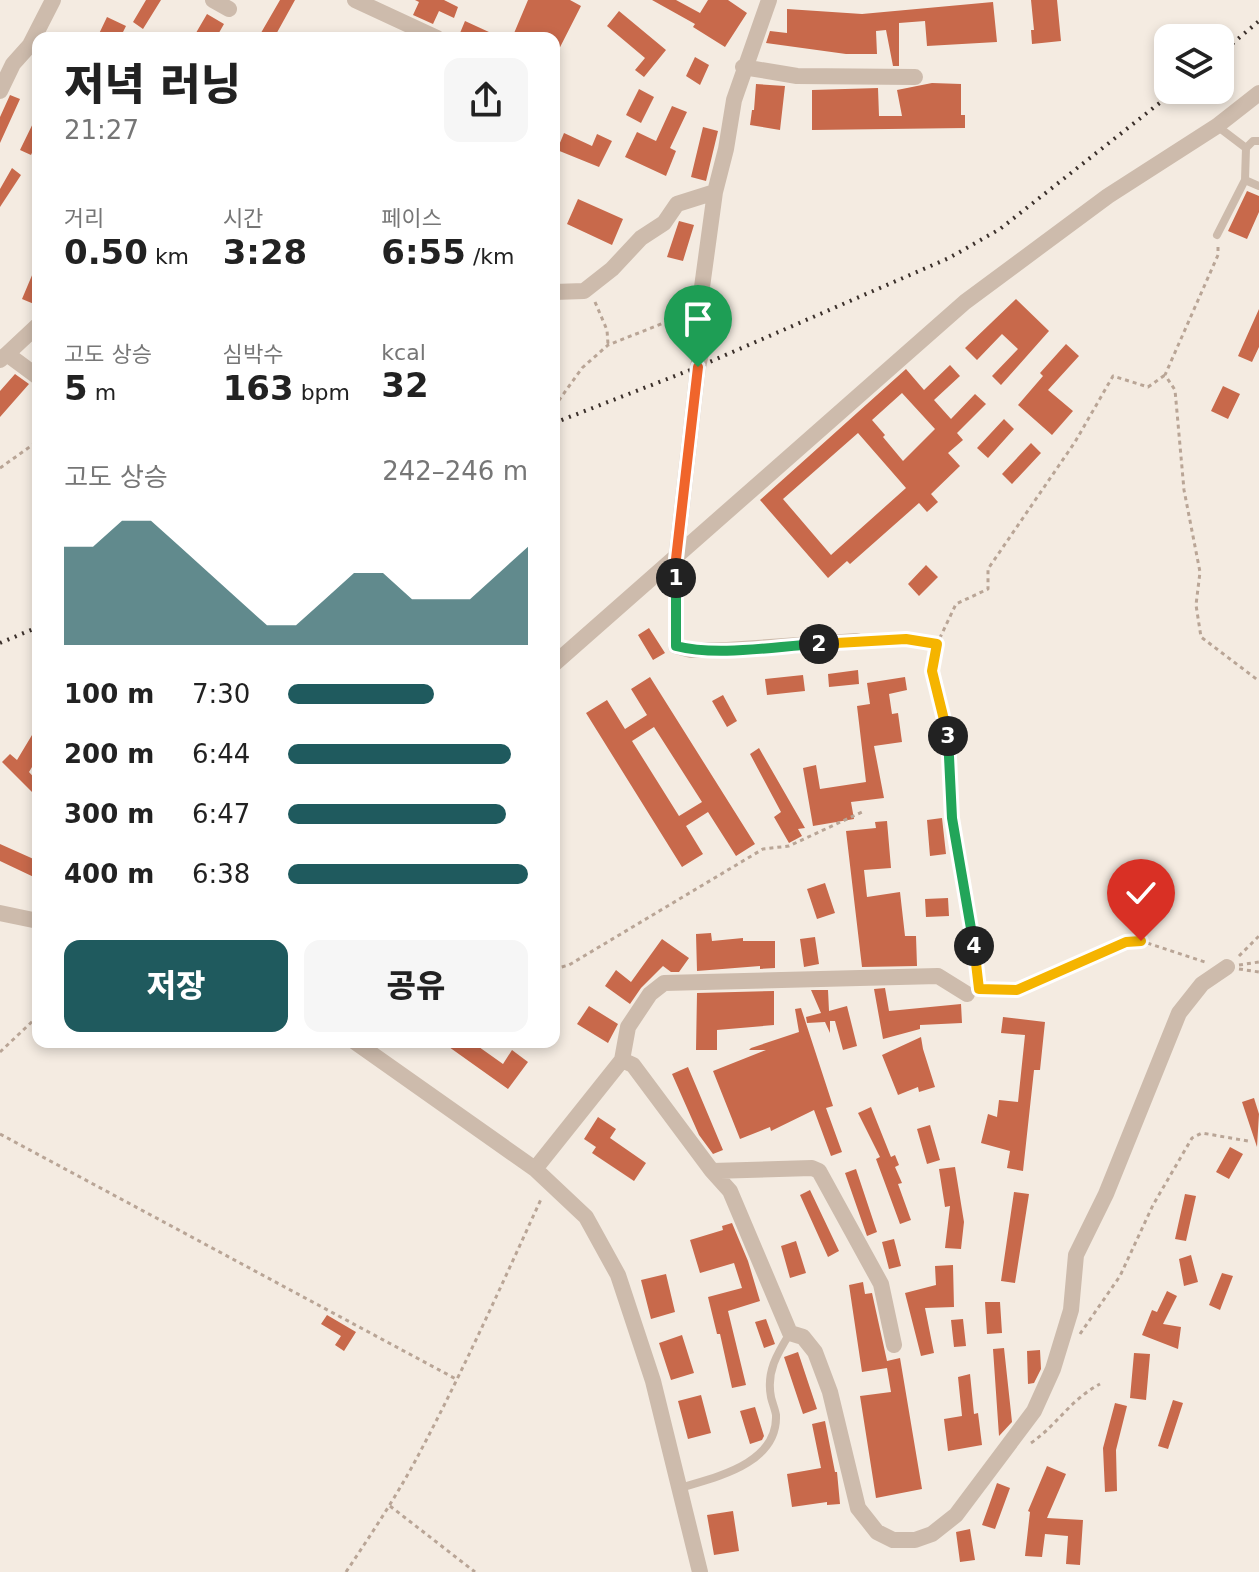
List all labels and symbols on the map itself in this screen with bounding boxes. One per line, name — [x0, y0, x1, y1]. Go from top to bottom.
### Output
pin — [664, 285, 732, 367]
pin: 1 — [656, 558, 696, 598]
pin: 2 — [799, 624, 839, 664]
pin: 3 — [928, 716, 968, 756]
pin — [1107, 859, 1175, 941]
pin: 4 — [954, 926, 994, 966]

